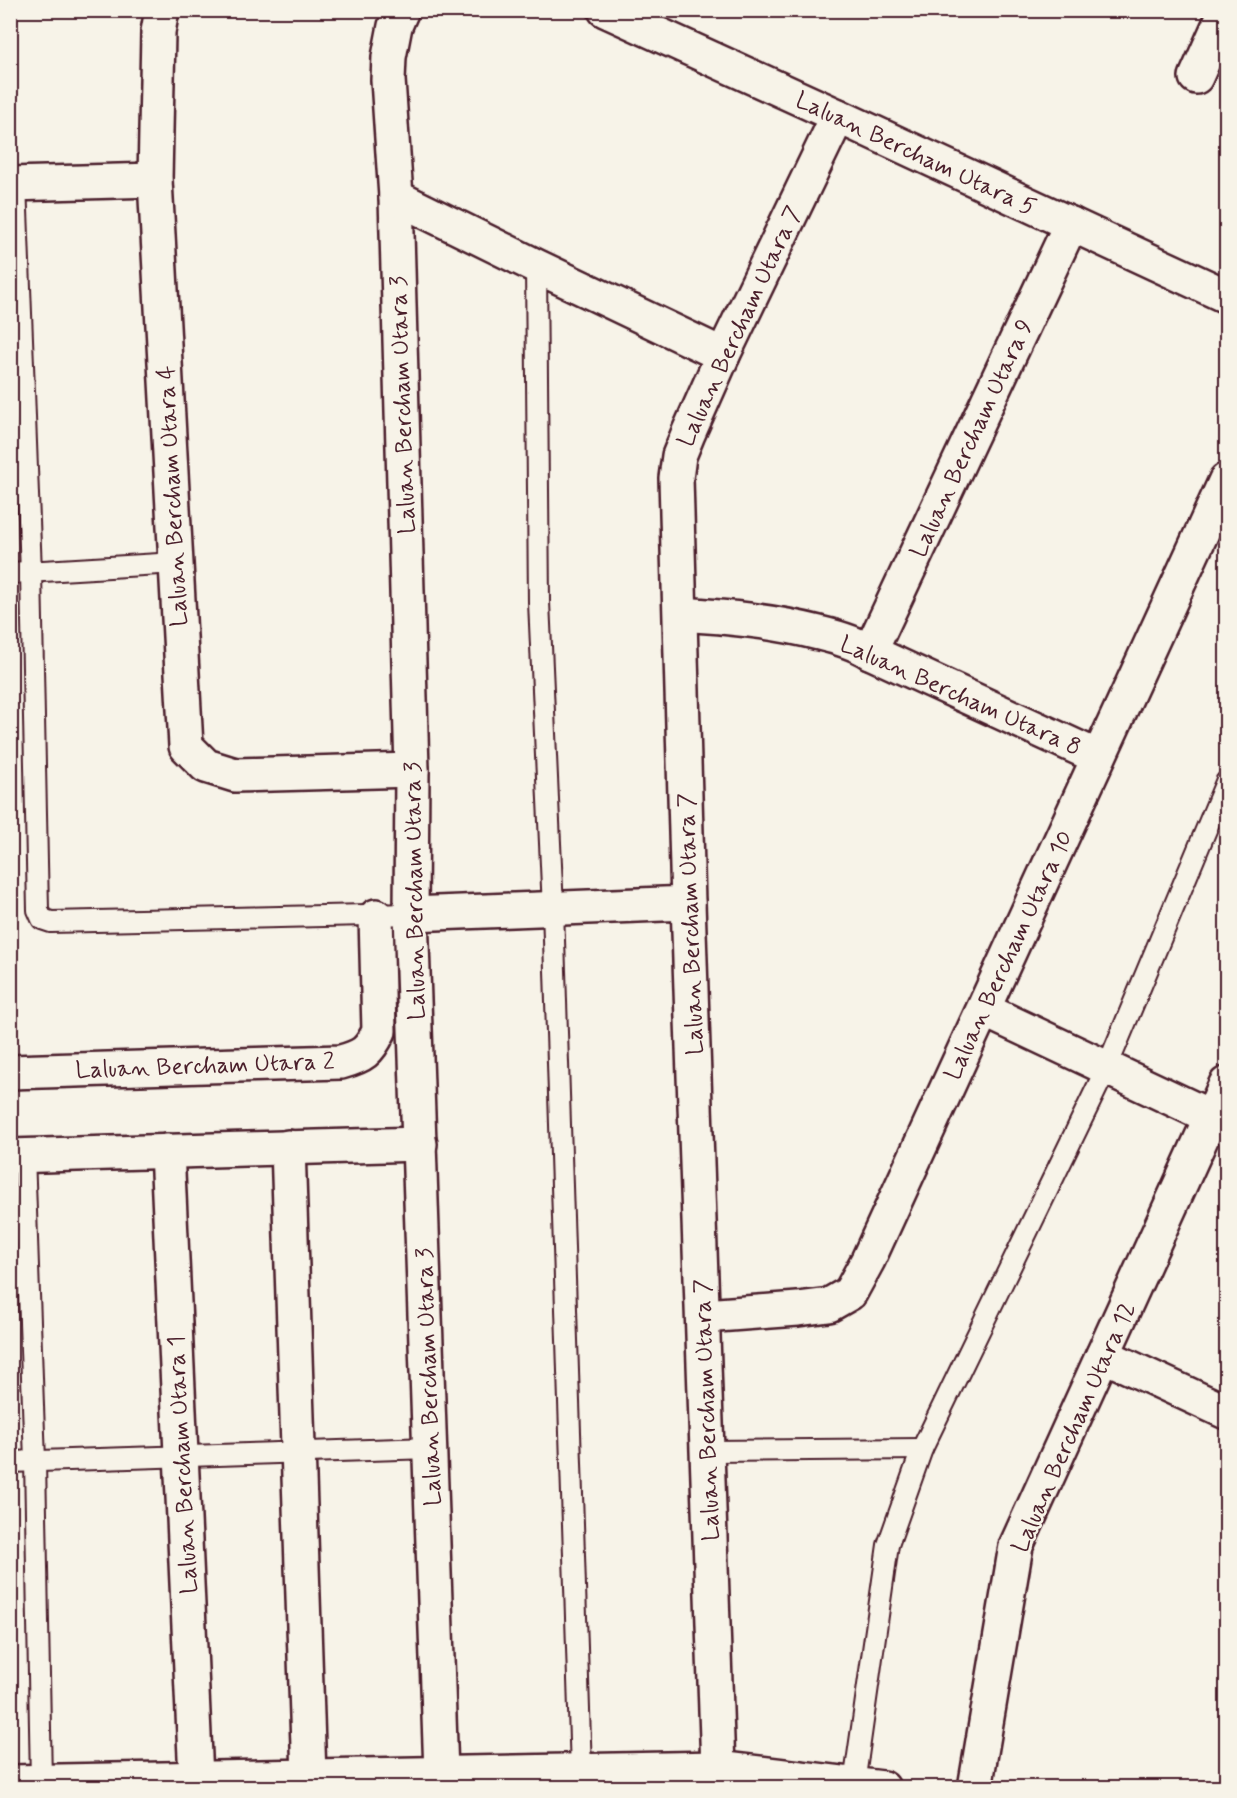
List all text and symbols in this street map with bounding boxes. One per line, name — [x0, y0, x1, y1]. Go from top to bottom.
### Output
street label: Laluan Bercham Utara 5 — [790, 85, 1041, 224]
street label: Laluan Bercham Utara 7 — [671, 201, 810, 452]
street label: Laluan Bercham Utara 3 — [383, 275, 423, 535]
street label: Laluan Bercham Utara 9 — [904, 315, 1041, 563]
street label: Laluan Bercham Utara 4 — [151, 365, 196, 627]
street label: Laluan Bercham Utara 8 — [835, 629, 1086, 764]
street label: Laluan Bercham Utara 3 — [398, 761, 433, 1020]
street label: Laluan Bercham Utara 7 — [671, 792, 712, 1055]
street label: Laluan Bercham Utara 10 — [938, 826, 1081, 1085]
street label: Laluan Bercham Utara 2 — [75, 1046, 335, 1087]
street label: Laluan Bercham Utara 3 — [409, 1247, 449, 1507]
street label: Laluan Bercham Utara 7 — [687, 1278, 728, 1541]
street label: Laluan Bercham Utara 12 — [1005, 1298, 1144, 1558]
street label: Laluan Bercham Utara 1 — [161, 1335, 206, 1595]

